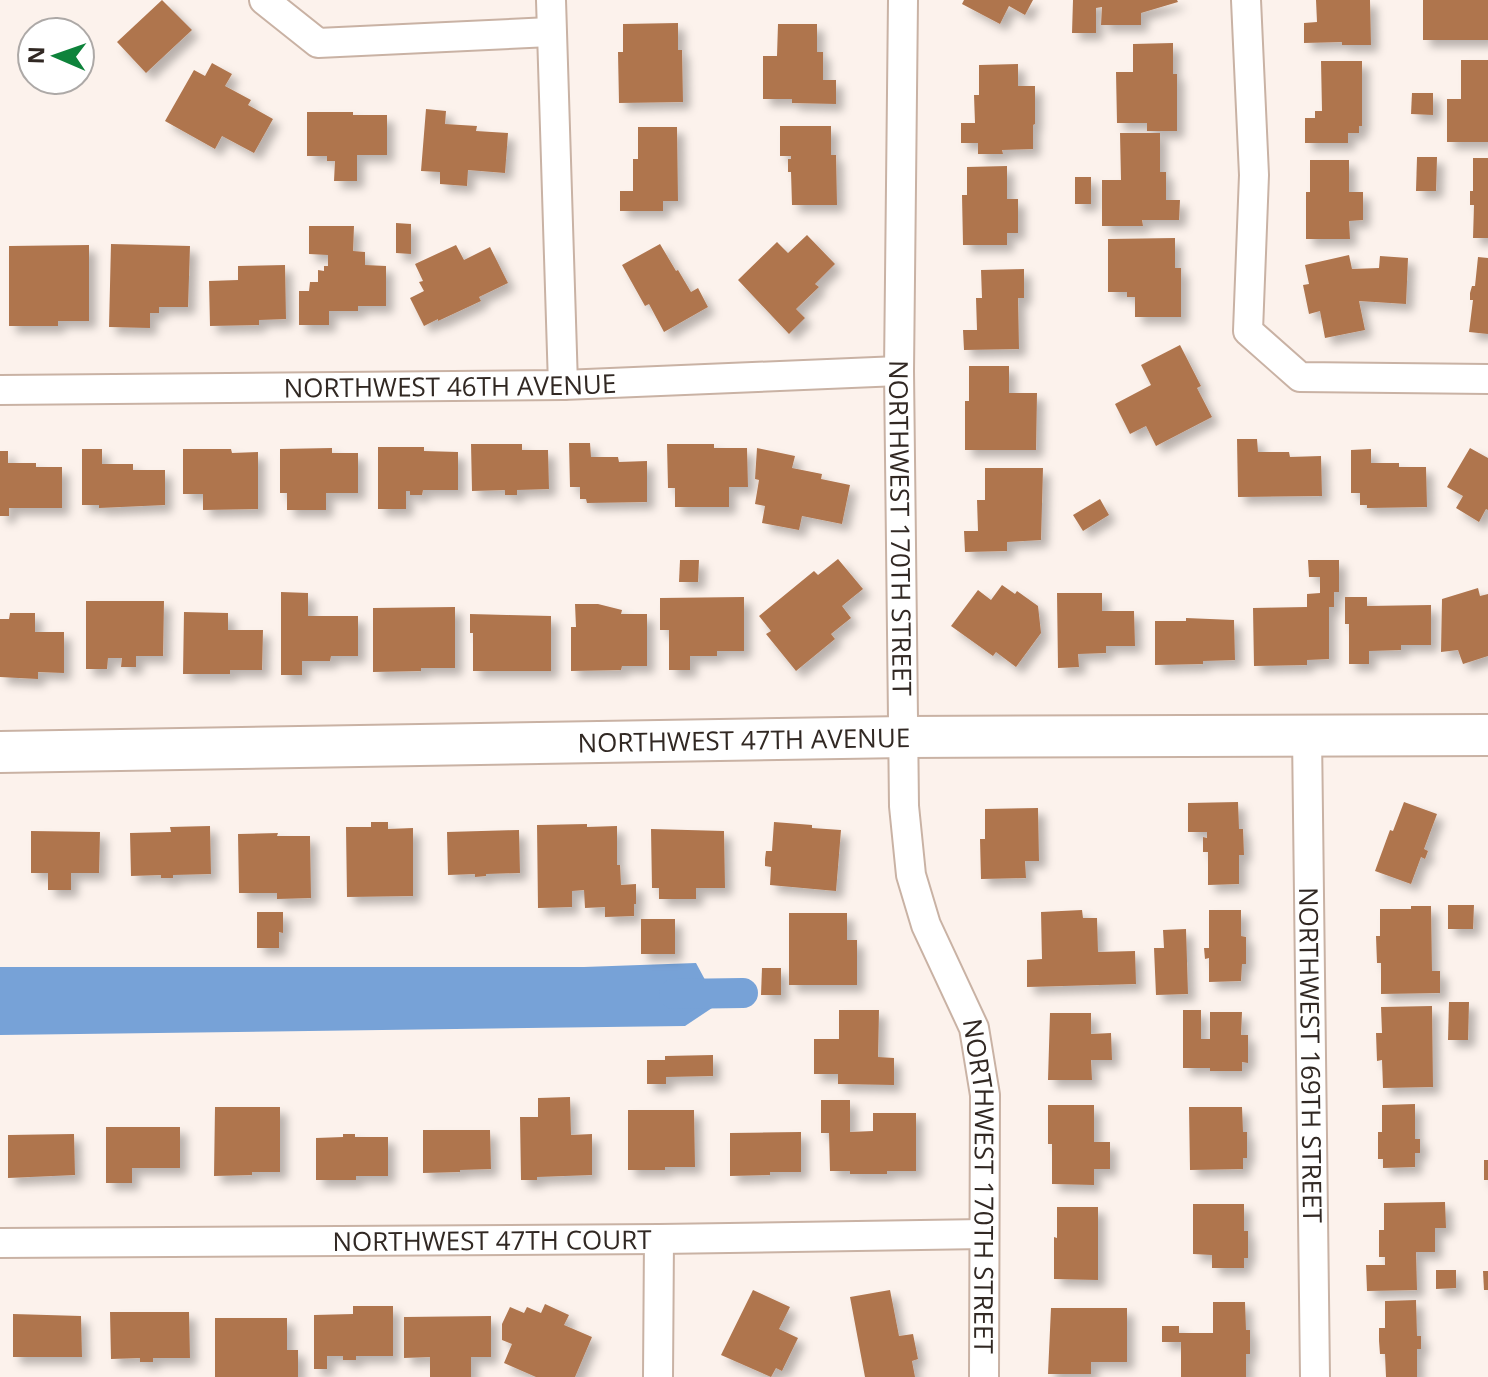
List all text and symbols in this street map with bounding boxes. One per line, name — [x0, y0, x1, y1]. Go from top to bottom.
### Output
north arrow — [16, 16, 96, 96]
text: N — [20, 46, 50, 65]
street label: NORTHWEST 170TH STREET — [881, 360, 921, 697]
street label: NORTHWEST 46TH AVENUE — [284, 365, 617, 405]
street label: NORTHWEST 47TH AVENUE — [577, 719, 910, 760]
street label: NORTHWEST 169TH STREET — [1291, 887, 1331, 1224]
street label: NORTHWEST 170TH STREET — [955, 1016, 1003, 1355]
street label: NORTHWEST 47TH COURT — [332, 1221, 652, 1259]

